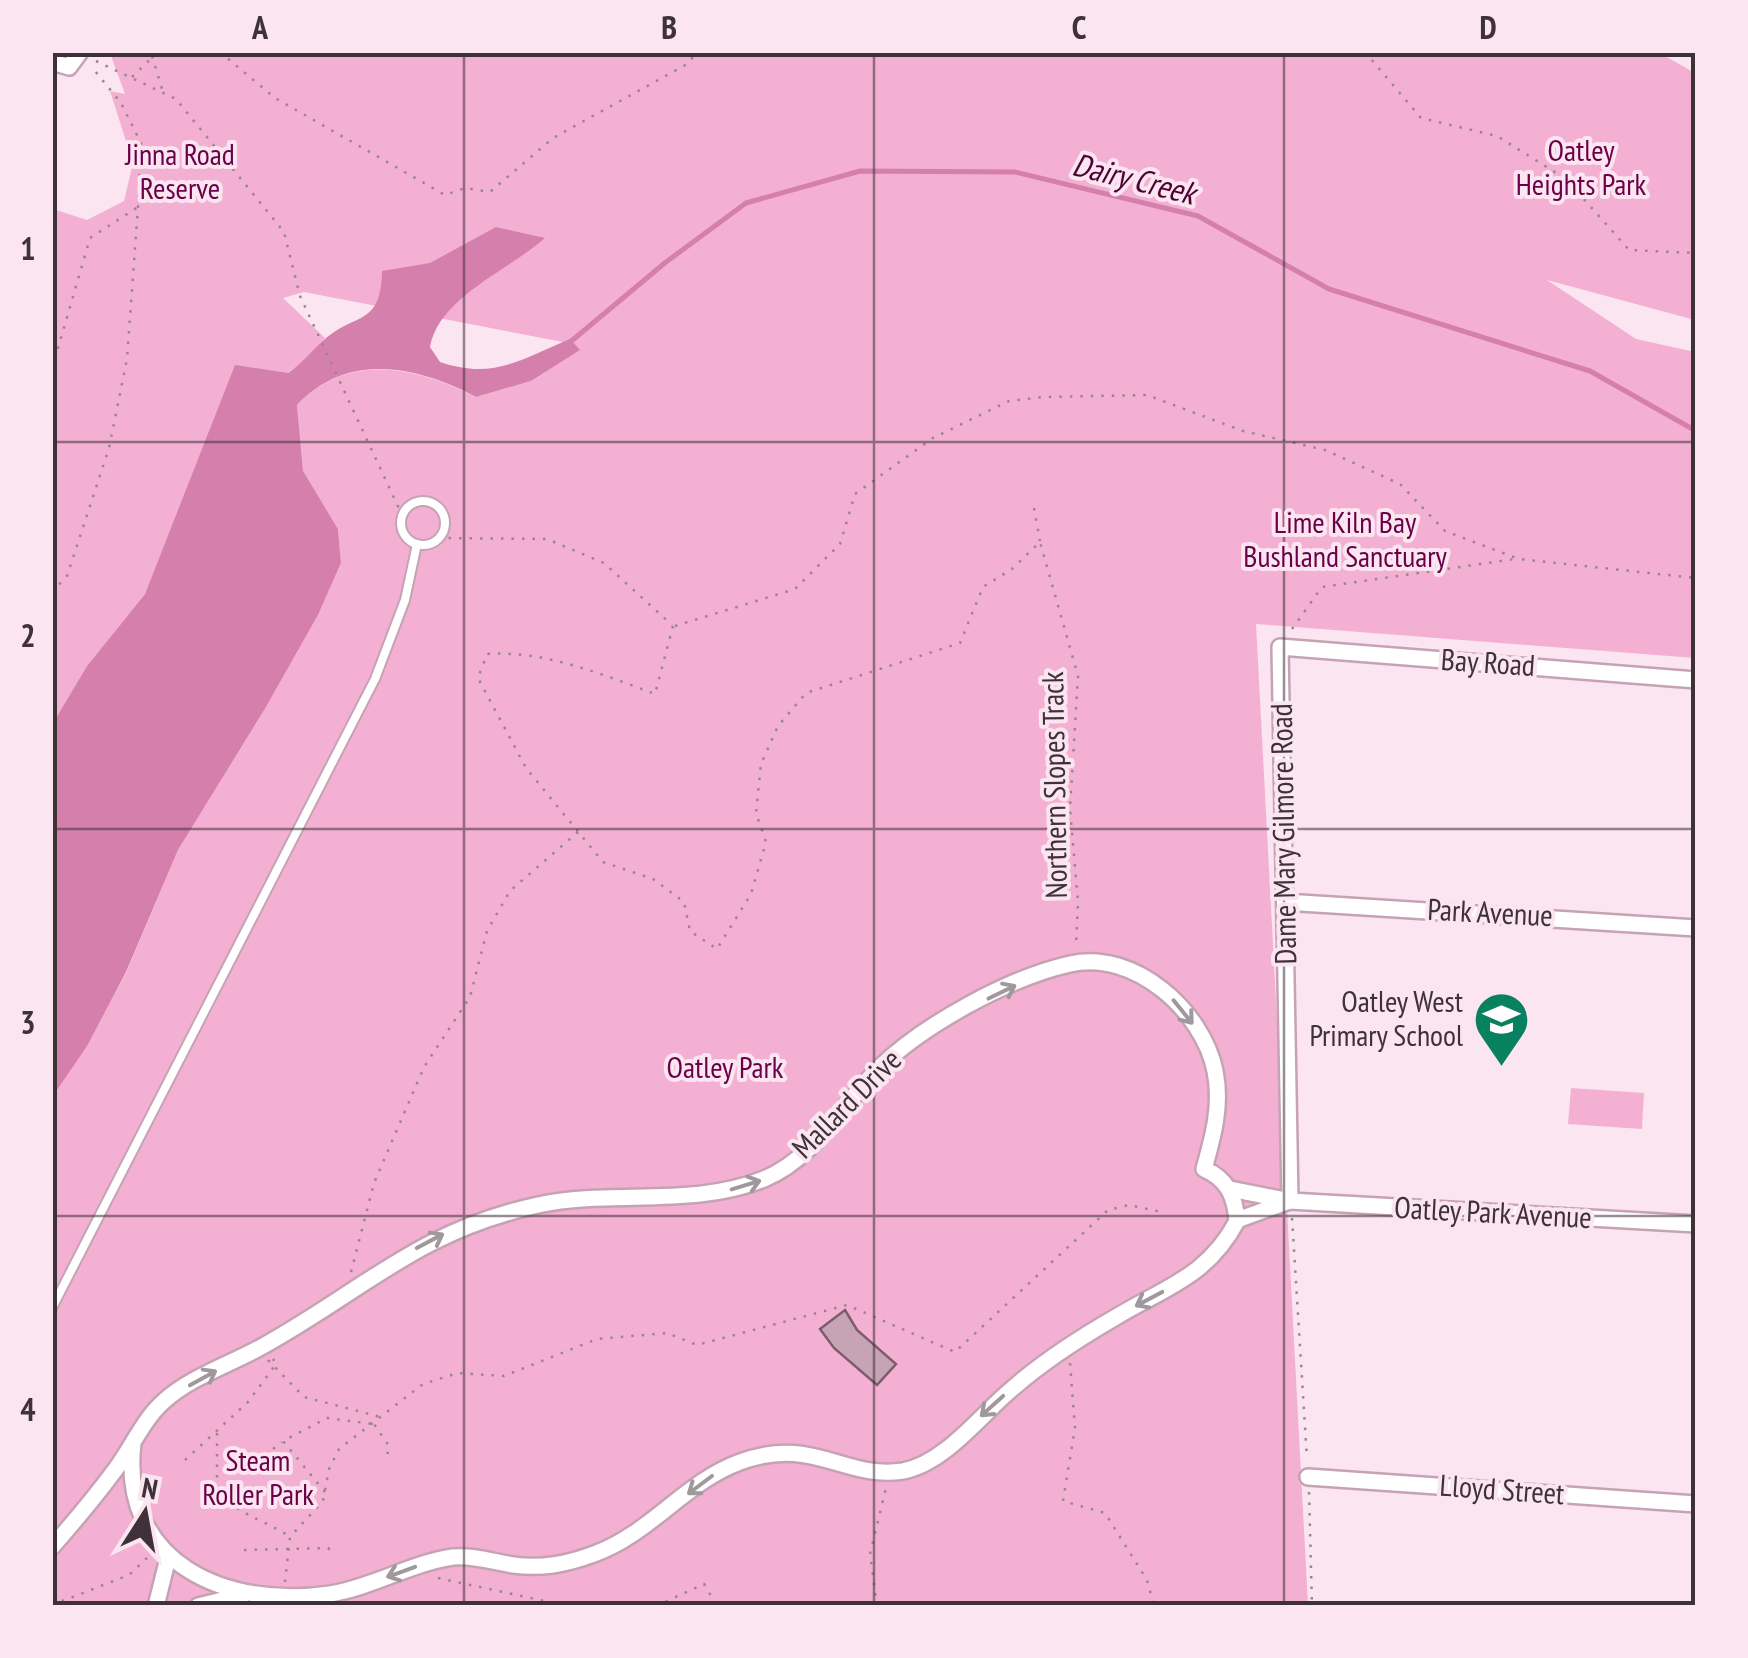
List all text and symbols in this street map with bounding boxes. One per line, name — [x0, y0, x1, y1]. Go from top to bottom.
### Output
text: A — [251, 6, 269, 48]
text: B — [661, 6, 677, 48]
text: C — [1072, 6, 1087, 48]
text: D — [1479, 6, 1497, 48]
park label: Oatley Heights Park — [1516, 130, 1647, 203]
park label: Jinna Road Reserve — [124, 134, 235, 207]
water label: Dairy Creek — [1069, 143, 1203, 214]
text: 1 — [20, 227, 36, 269]
park label: Lime Kiln Bay Bushland Sanctuary — [1243, 502, 1447, 575]
text: 2 — [20, 614, 36, 656]
street label: Bay Road — [1440, 639, 1536, 684]
street label: Northern Slopes Track — [1032, 671, 1075, 899]
street label: Dame Mary Gilmore Road — [1261, 703, 1304, 965]
street label: Park Avenue — [1427, 889, 1554, 934]
one-way arrow — [986, 981, 1016, 1000]
place label: Oatley West Primary School — [1309, 981, 1464, 1054]
school or university icon: Oatley West Primary School — [1472, 989, 1532, 1068]
one-way arrow — [1172, 998, 1194, 1024]
text: 3 — [20, 1001, 36, 1043]
street label: Mallard Drive — [783, 1040, 909, 1166]
park label: Oatley Park — [667, 1047, 784, 1086]
one-way arrow — [730, 1175, 761, 1193]
street label: Oatley Park Avenue — [1393, 1187, 1593, 1236]
one-way arrow — [414, 1231, 444, 1250]
one-way arrow — [1134, 1290, 1164, 1309]
one-way arrow — [187, 1367, 217, 1387]
text: 4 — [20, 1388, 36, 1430]
one-way arrow — [980, 1394, 1005, 1417]
park label: Steam Roller Park — [202, 1440, 314, 1513]
north arrow — [95, 1463, 195, 1563]
street label: Lloyd Street — [1438, 1465, 1566, 1512]
text: N — [139, 1468, 161, 1508]
one-way arrow — [687, 1475, 714, 1496]
one-way arrow — [387, 1564, 418, 1582]

